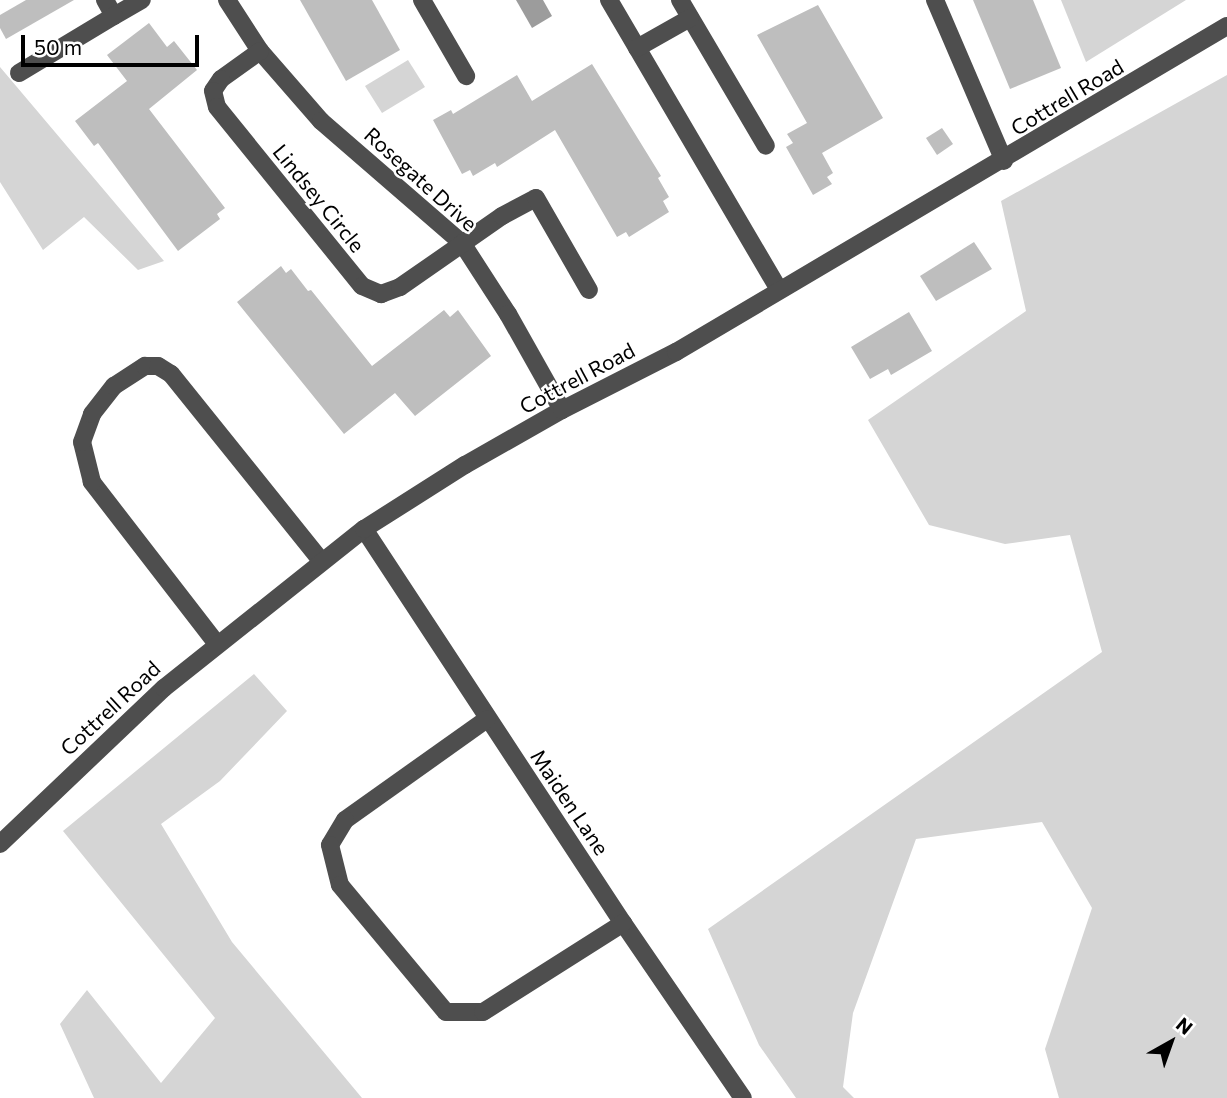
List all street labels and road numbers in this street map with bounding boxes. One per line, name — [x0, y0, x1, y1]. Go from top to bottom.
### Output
street label: Cottrell Road — [1006, 54, 1128, 140]
street label: Rosegate Drive — [359, 122, 483, 236]
street label: Lindsey Circle — [268, 139, 370, 257]
street label: Cottrell Road — [515, 337, 639, 419]
street label: Cottrell Road — [55, 656, 165, 760]
street label: Maiden Lane — [526, 745, 614, 859]

